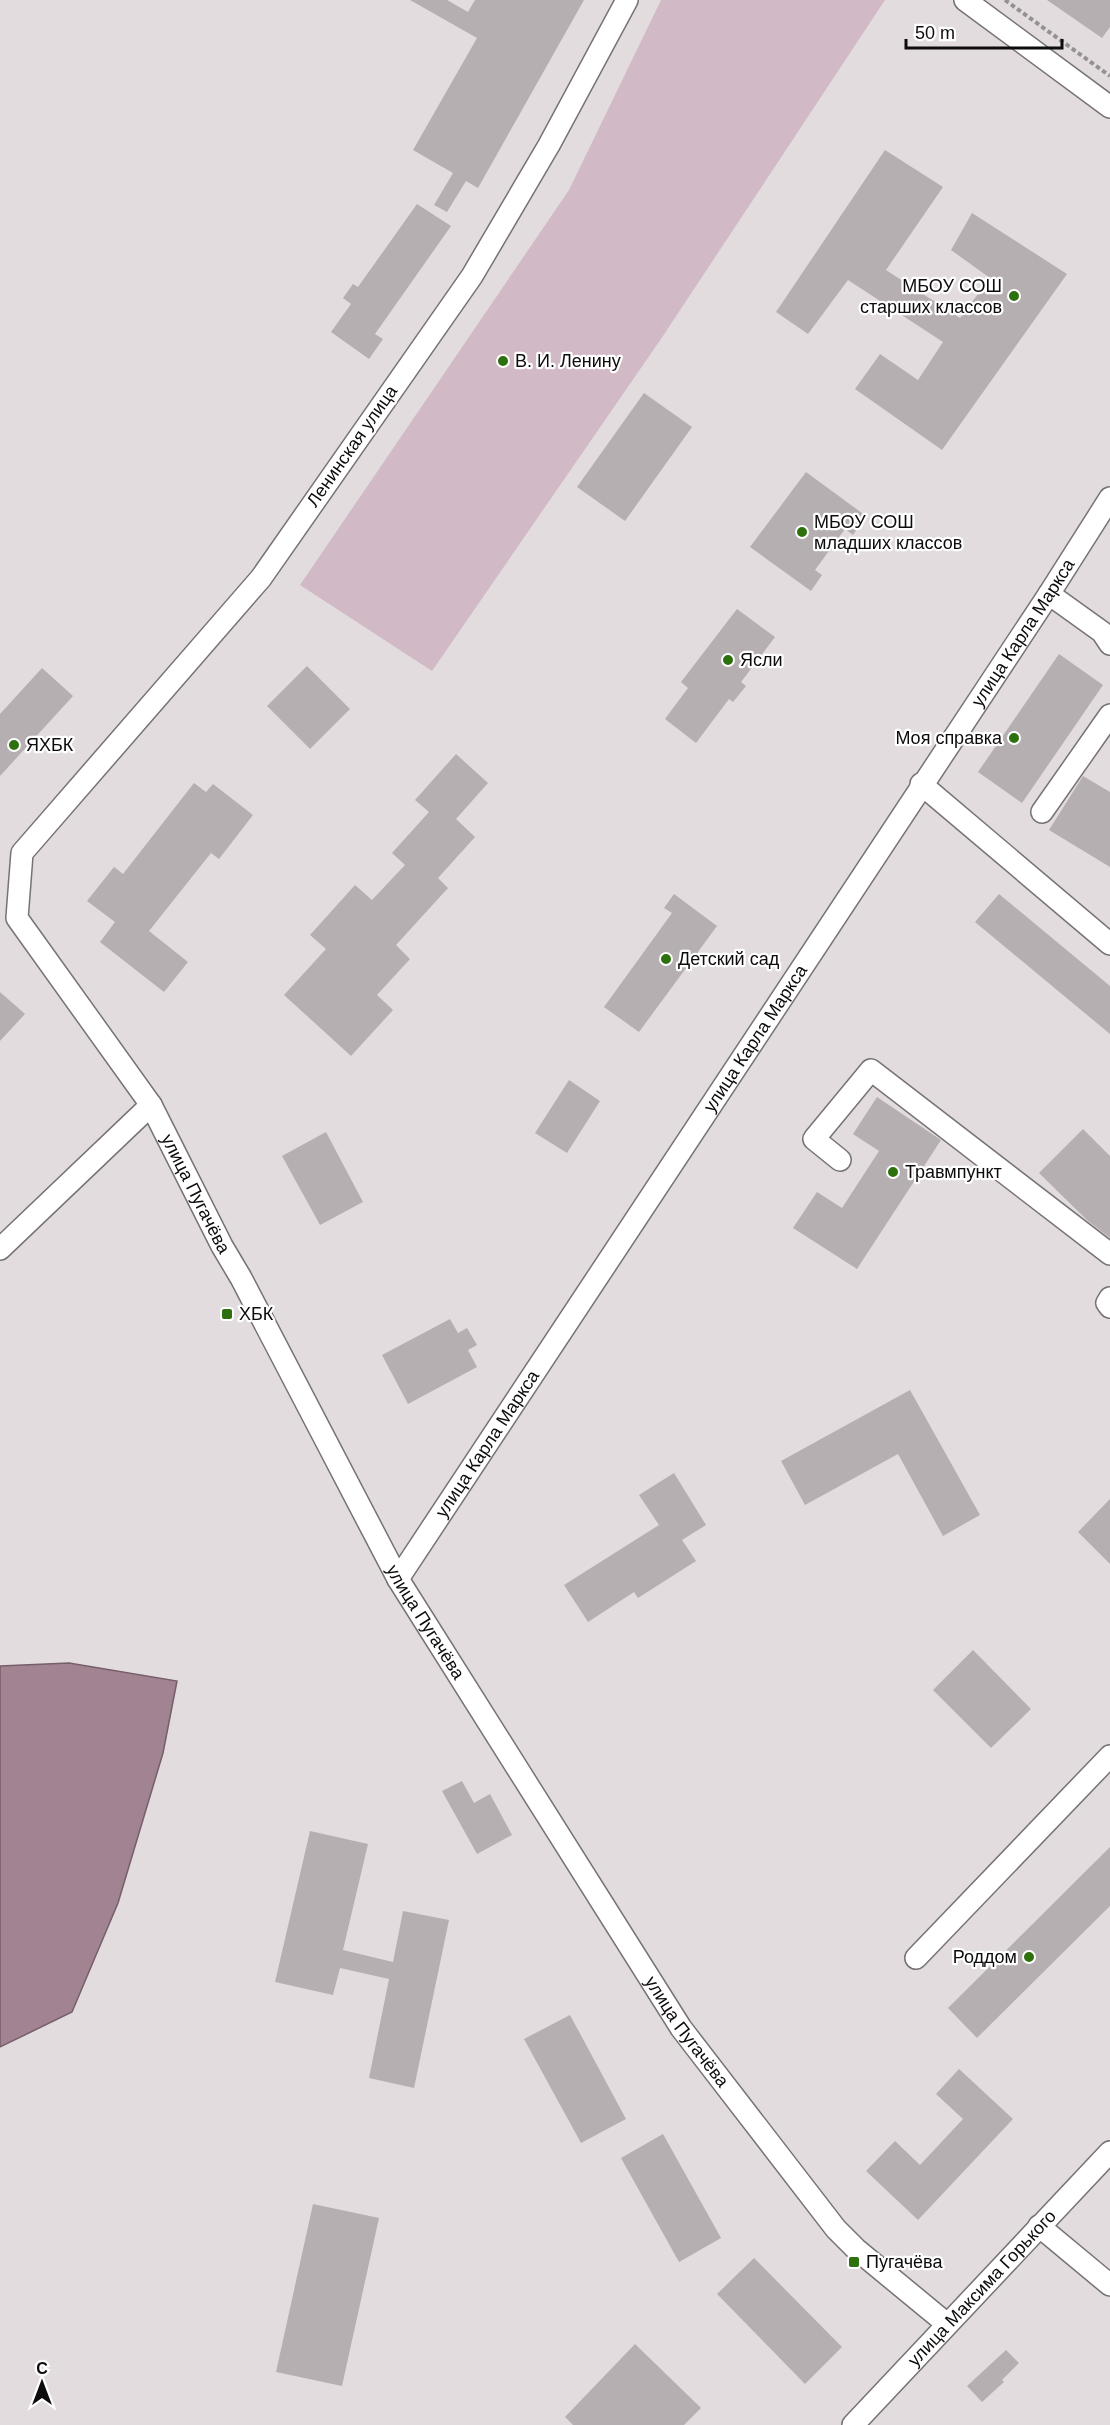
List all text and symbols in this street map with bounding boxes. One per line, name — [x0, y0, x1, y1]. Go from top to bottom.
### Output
scale bar — [906, 12, 1062, 50]
text: 50 m — [915, 23, 955, 43]
place label: МБОУ СОШ старших классов — [860, 276, 1002, 317]
marker: МБОУ СОШ старших классов — [1007, 289, 1021, 303]
place label: В. И. Ленину — [515, 351, 621, 371]
marker: В. И. Ленину — [496, 354, 510, 368]
street label: Ленинская улица — [303, 381, 402, 510]
place label: МБОУ СОШ младших классов — [814, 512, 962, 553]
marker: МБОУ СОШ младших классов — [795, 525, 809, 539]
street label: улица Карла Маркса — [967, 554, 1079, 710]
place label: Ясли — [740, 650, 783, 670]
marker: Ясли — [721, 653, 735, 667]
place label: Моя справка — [895, 728, 1003, 748]
marker: Моя справка — [1007, 731, 1021, 745]
place label: ЯХБК — [26, 735, 74, 755]
marker: ЯХБК — [7, 738, 21, 752]
place label: Детский сад — [678, 949, 780, 969]
marker: Детский сад — [659, 952, 673, 966]
street label: улица Карла Маркса — [699, 960, 812, 1116]
street label: улица Пугачёва — [157, 1131, 235, 1258]
place label: Травмпункт — [905, 1162, 1002, 1182]
marker: Травмпункт — [886, 1165, 900, 1179]
place label: ХБК — [239, 1304, 274, 1324]
marker: ХБК — [220, 1307, 234, 1321]
street label: улица Карла Маркса — [431, 1366, 544, 1521]
street label: улица Пугачёва — [382, 1561, 469, 1684]
place label: Роддом — [953, 1947, 1017, 1967]
marker: Роддом — [1022, 1950, 1036, 1964]
street label: улица Пугачёва — [641, 1972, 733, 2092]
street label: улица Максима Горького — [904, 2206, 1060, 2370]
place label: Пугачёва — [866, 2252, 943, 2272]
marker: Пугачёва — [847, 2255, 861, 2269]
north arrow — [12, 2353, 72, 2413]
text: С — [36, 2360, 48, 2377]

